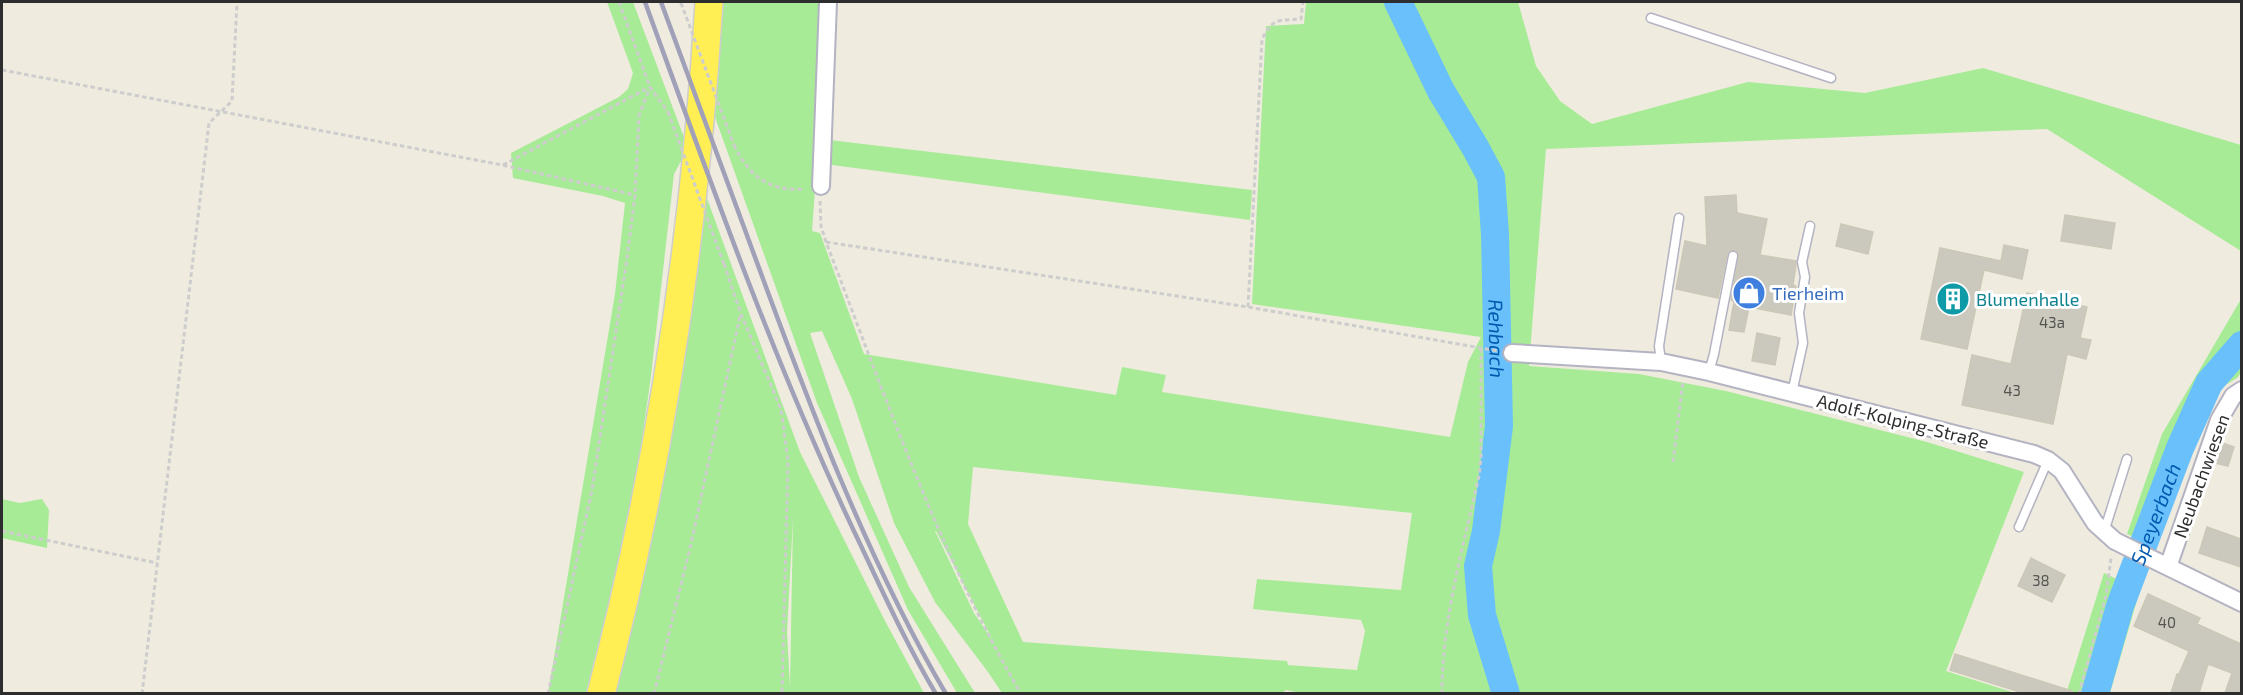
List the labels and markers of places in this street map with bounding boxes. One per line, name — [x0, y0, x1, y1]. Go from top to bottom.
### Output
shop icon: Tierheim — [1731, 275, 1767, 311]
building icon: Blumenhalle — [1935, 281, 1971, 317]
place label: Tierheim — [1772, 282, 1844, 304]
place label: Blumenhalle — [1976, 288, 2079, 310]

